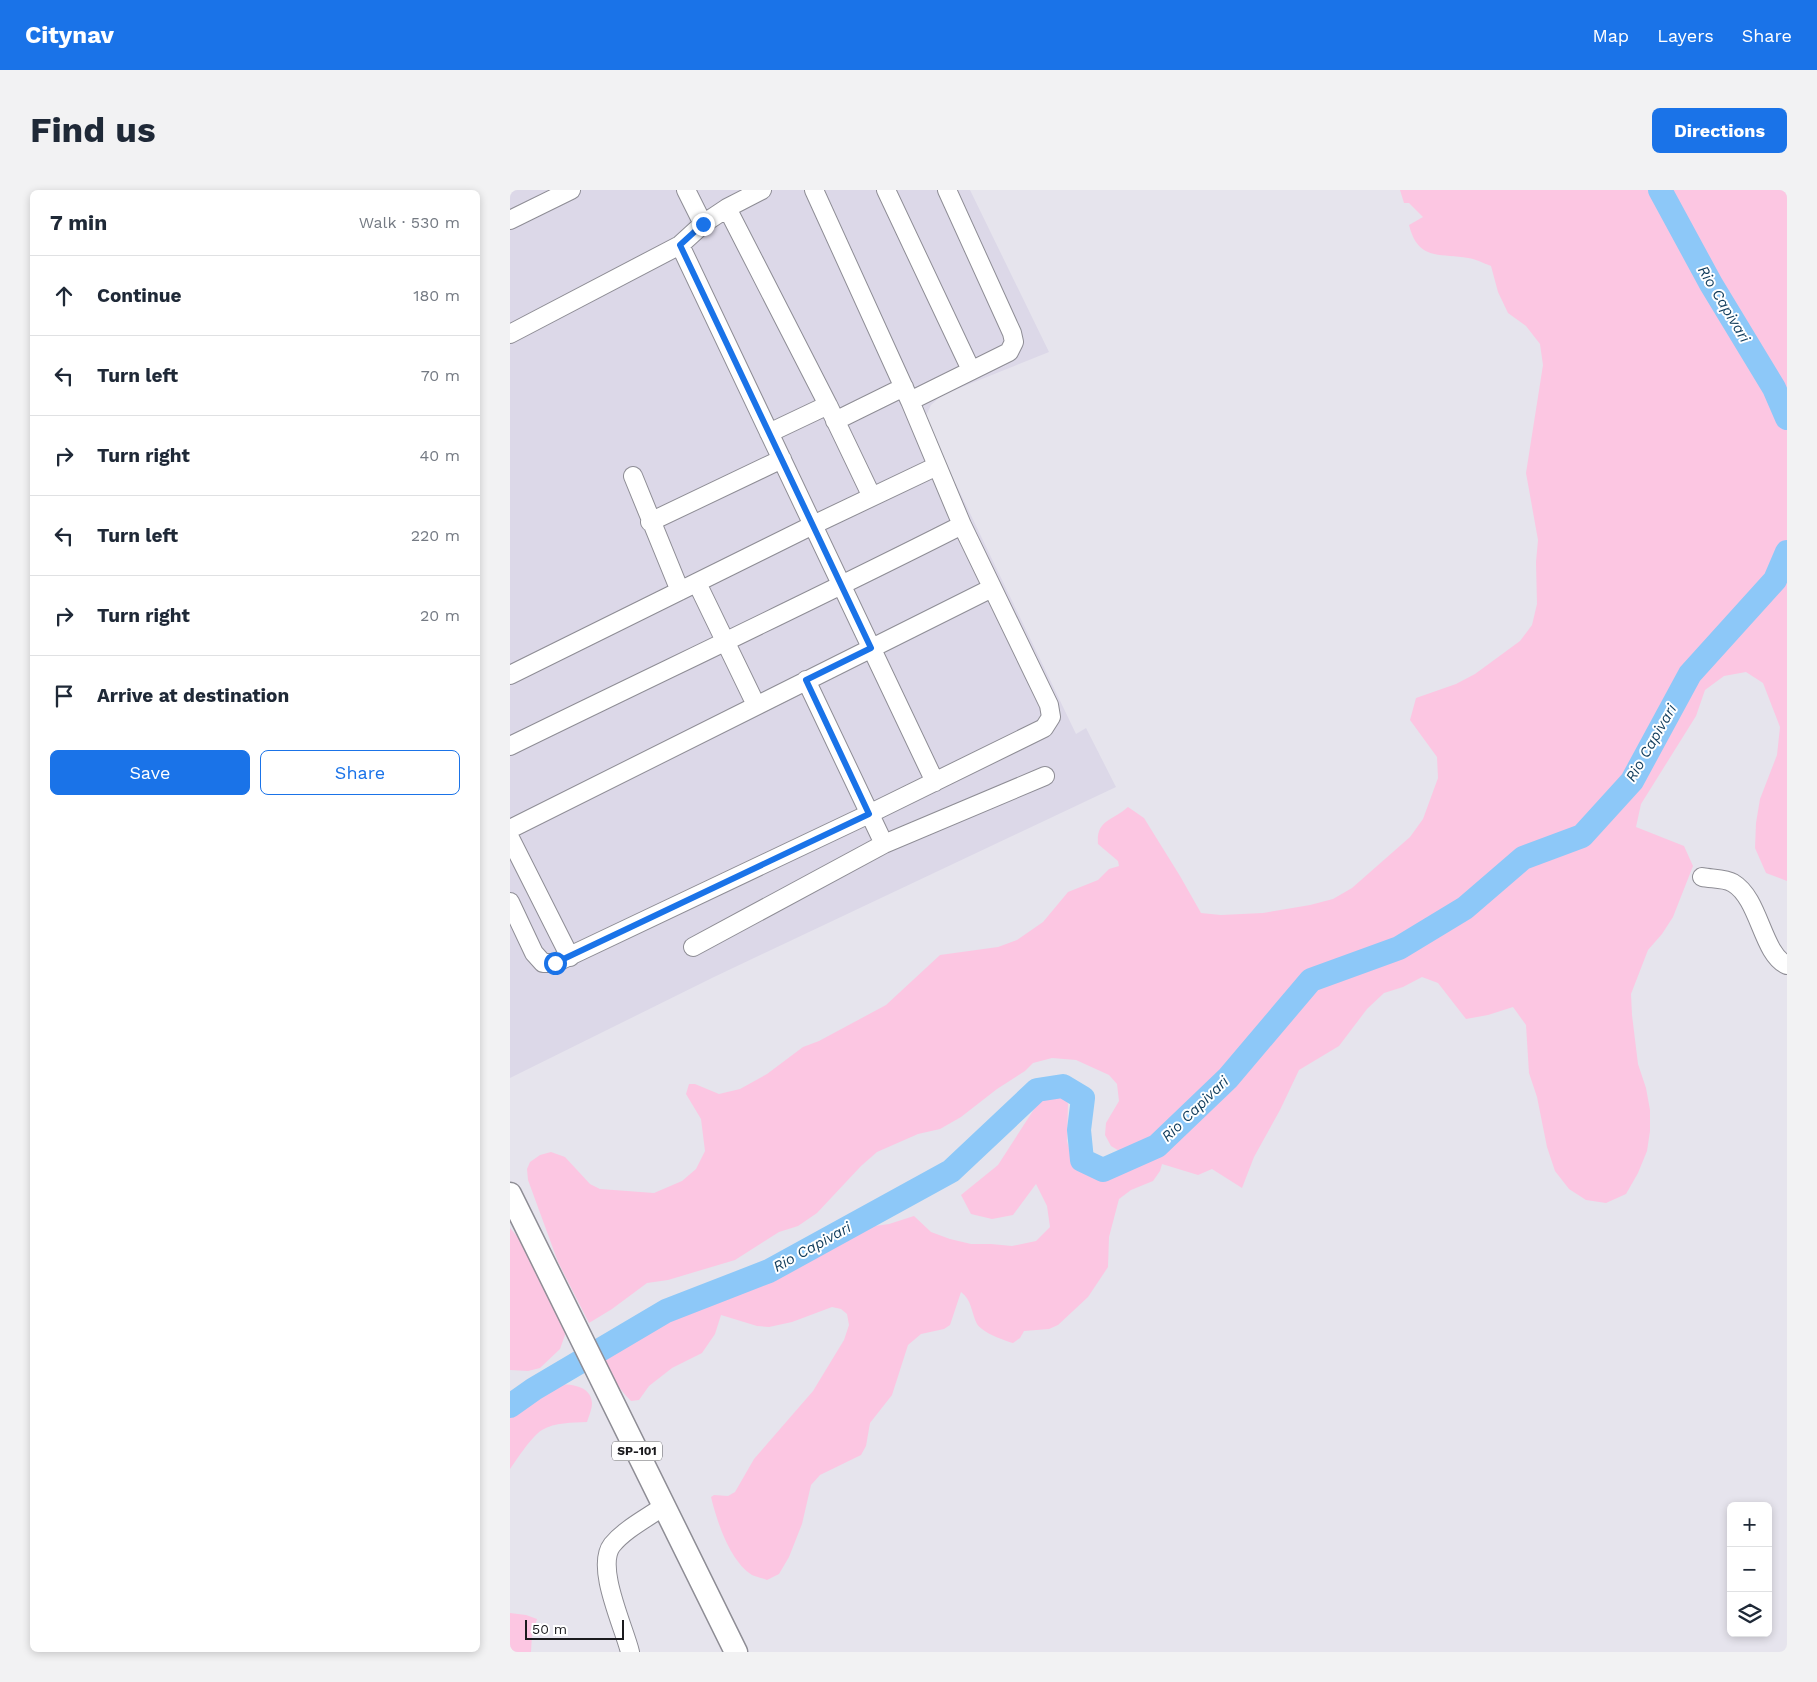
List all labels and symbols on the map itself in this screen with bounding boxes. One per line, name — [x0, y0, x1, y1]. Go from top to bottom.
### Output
route end — [692, 213, 715, 236]
water label: Rio Capivari — [1694, 262, 1755, 347]
water label: Rio Capivari — [1622, 700, 1681, 785]
route start — [544, 952, 567, 975]
water label: Rio Capivari — [1158, 1072, 1233, 1145]
water label: Rio Capivari — [770, 1218, 855, 1276]
road number: SP-101 — [612, 1442, 662, 1460]
scale bar — [525, 1617, 624, 1640]

